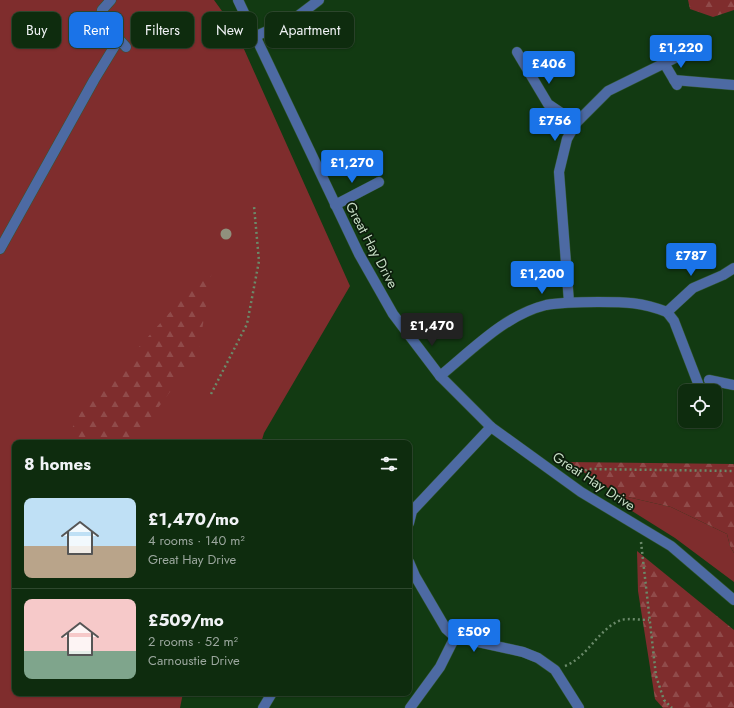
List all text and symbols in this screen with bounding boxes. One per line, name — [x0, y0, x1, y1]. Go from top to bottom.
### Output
chip: Buy — [12, 12, 61, 48]
chip: Rent — [69, 12, 123, 48]
chip: Filters — [131, 12, 194, 48]
chip: New — [202, 12, 257, 48]
chip: Apartment — [265, 12, 354, 48]
pin: £1,220 — [648, 35, 714, 69]
text: £1,220 — [659, 38, 703, 57]
pin: £406 — [525, 51, 573, 85]
text: £406 — [532, 54, 566, 73]
pin: £756 — [531, 108, 579, 142]
text: £756 — [539, 111, 571, 130]
pin: £1,270 — [319, 150, 385, 184]
text: £1,270 — [330, 153, 374, 172]
street label: Great Hay Drive — [341, 198, 403, 292]
pin: £787 — [667, 243, 715, 277]
text: £787 — [675, 246, 707, 265]
pin: £1,200 — [509, 261, 575, 295]
text: £1,200 — [520, 264, 564, 283]
pin: £1,470 — [399, 313, 465, 347]
text: £1,470 — [410, 316, 454, 335]
map controls — [678, 384, 722, 428]
button: locate — [678, 384, 722, 428]
street label: Great Hay Drive — [549, 447, 639, 515]
text: 8 homes — [24, 452, 91, 476]
icon: filters — [378, 453, 400, 475]
text: £1,470/mo — [148, 507, 239, 531]
icon: home — [56, 514, 104, 562]
text: 4 rooms · 140 m² — [148, 531, 245, 550]
text: Great Hay Drive — [148, 550, 236, 569]
text: £509/mo — [148, 608, 224, 632]
icon: home — [56, 615, 104, 663]
pin: £509 — [450, 619, 498, 653]
text: £509 — [457, 622, 491, 641]
text: 2 rooms · 52 m² — [148, 632, 238, 651]
text: Carnoustie Drive — [148, 651, 240, 670]

